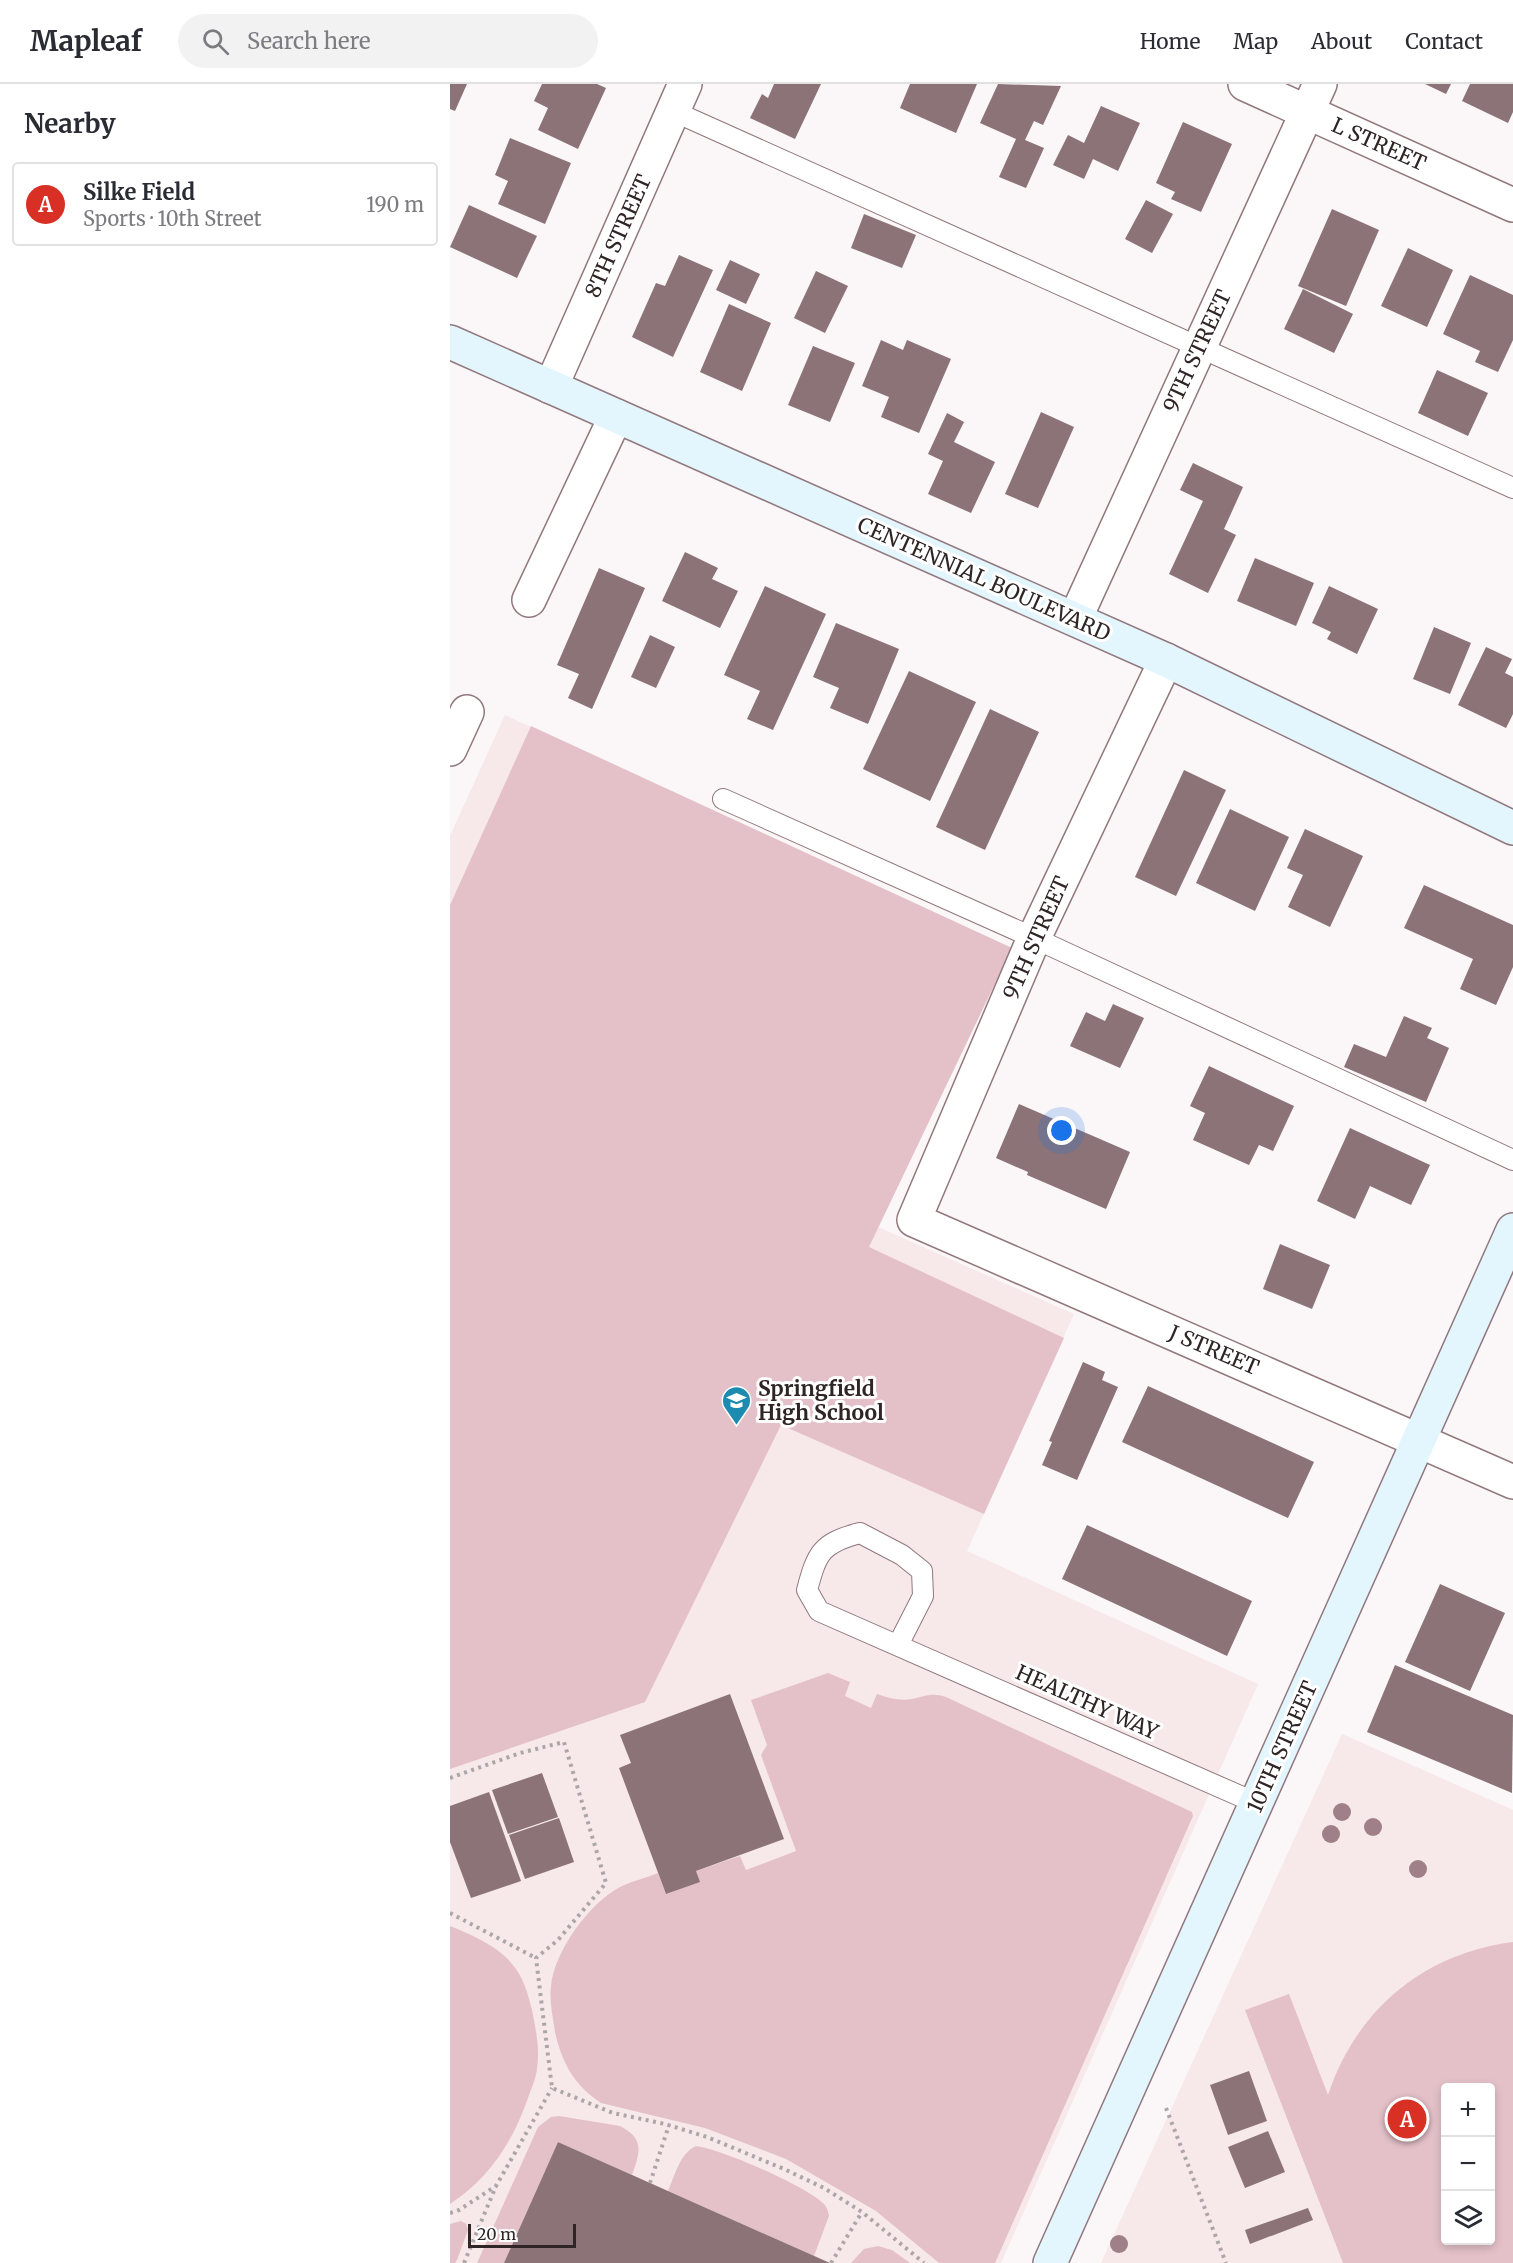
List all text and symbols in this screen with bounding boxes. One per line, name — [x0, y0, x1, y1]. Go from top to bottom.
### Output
search box — [178, 14, 598, 68]
text: Mapleaf — [30, 23, 142, 59]
icon: search — [199, 25, 232, 58]
text: Search here — [247, 27, 370, 55]
text: Home — [1140, 28, 1200, 55]
text: Map — [1233, 28, 1278, 55]
text: About — [1311, 28, 1372, 55]
text: Contact — [1405, 28, 1483, 55]
text: Nearby — [24, 107, 116, 140]
street label: L STREET — [1328, 111, 1431, 177]
street label: 8TH STREET — [579, 170, 657, 302]
text: Silke Field — [83, 178, 195, 206]
text: A — [38, 192, 53, 217]
text: 190 m — [366, 192, 424, 217]
text: Sports · 10th Street — [83, 206, 261, 231]
street label: 9TH STREET — [1157, 285, 1237, 417]
street label: CENTENNIAL BOULEVARD — [853, 511, 1115, 647]
street label: 9TH STREET — [997, 872, 1075, 1004]
your location — [1047, 1116, 1076, 1145]
street label: J STREET — [1164, 1319, 1264, 1381]
place label: Springfield High School — [758, 1375, 884, 1426]
school or university icon: Springfield High School — [721, 1384, 753, 1426]
street label: HEALTHY WAY — [1012, 1659, 1163, 1746]
street label: 10TH STREET — [1241, 1677, 1323, 1817]
map controls — [1441, 2083, 1495, 2245]
button: + — [1441, 2083, 1495, 2137]
pin: A — [1388, 2096, 1426, 2142]
button: − — [1441, 2137, 1495, 2191]
button: layers — [1441, 2191, 1495, 2245]
scale bar — [468, 2221, 576, 2248]
text: 20 m — [477, 2224, 516, 2244]

